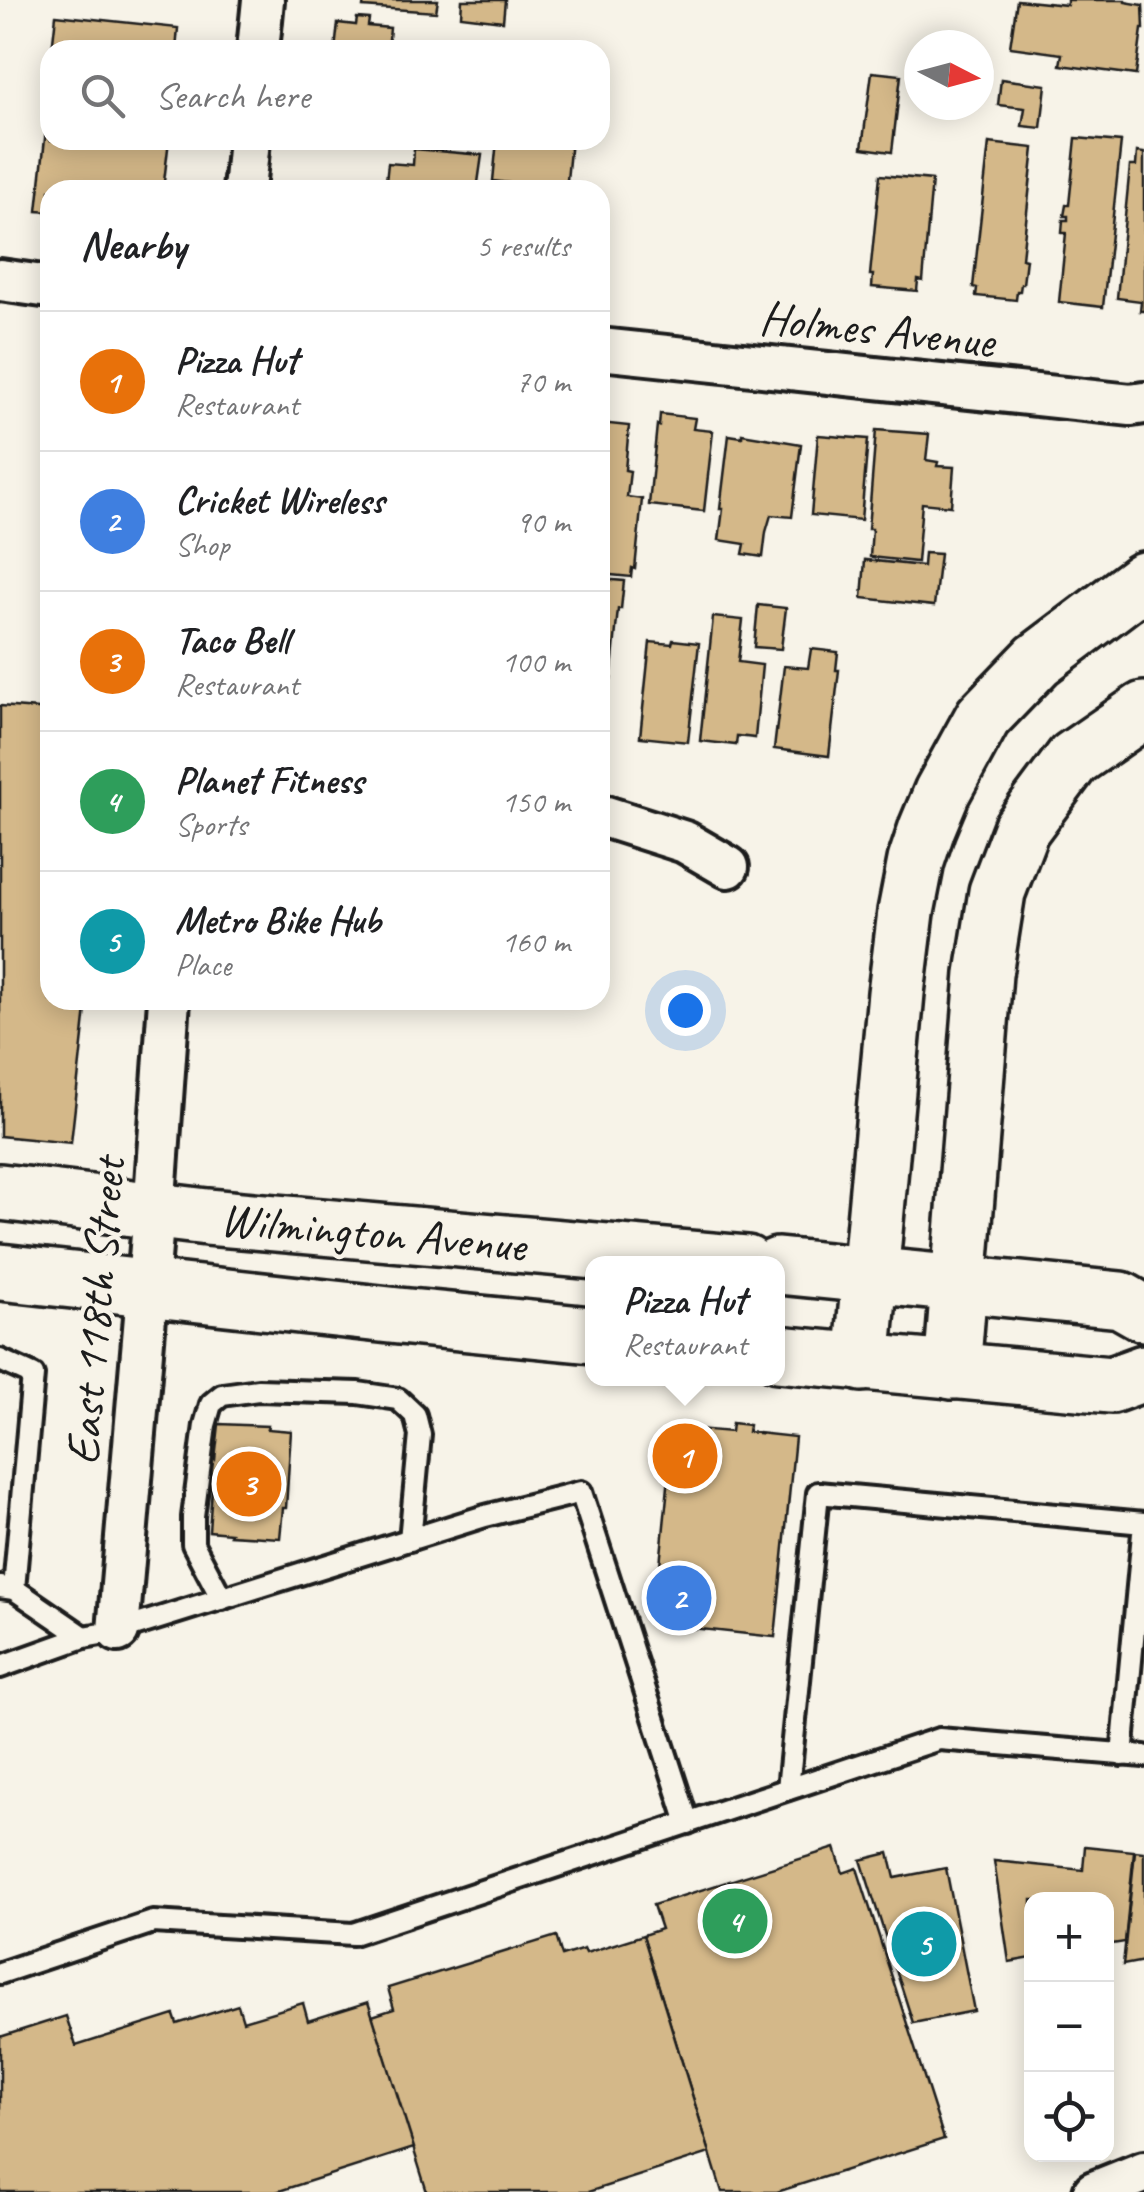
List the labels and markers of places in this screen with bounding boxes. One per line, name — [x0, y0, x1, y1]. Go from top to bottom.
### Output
pin: 1 — [652, 1418, 718, 1494]
pin: 3 — [216, 1446, 282, 1522]
pin: 2 — [646, 1560, 712, 1636]
pin: 4 — [702, 1884, 768, 1958]
pin: 5 — [892, 1906, 956, 1982]

